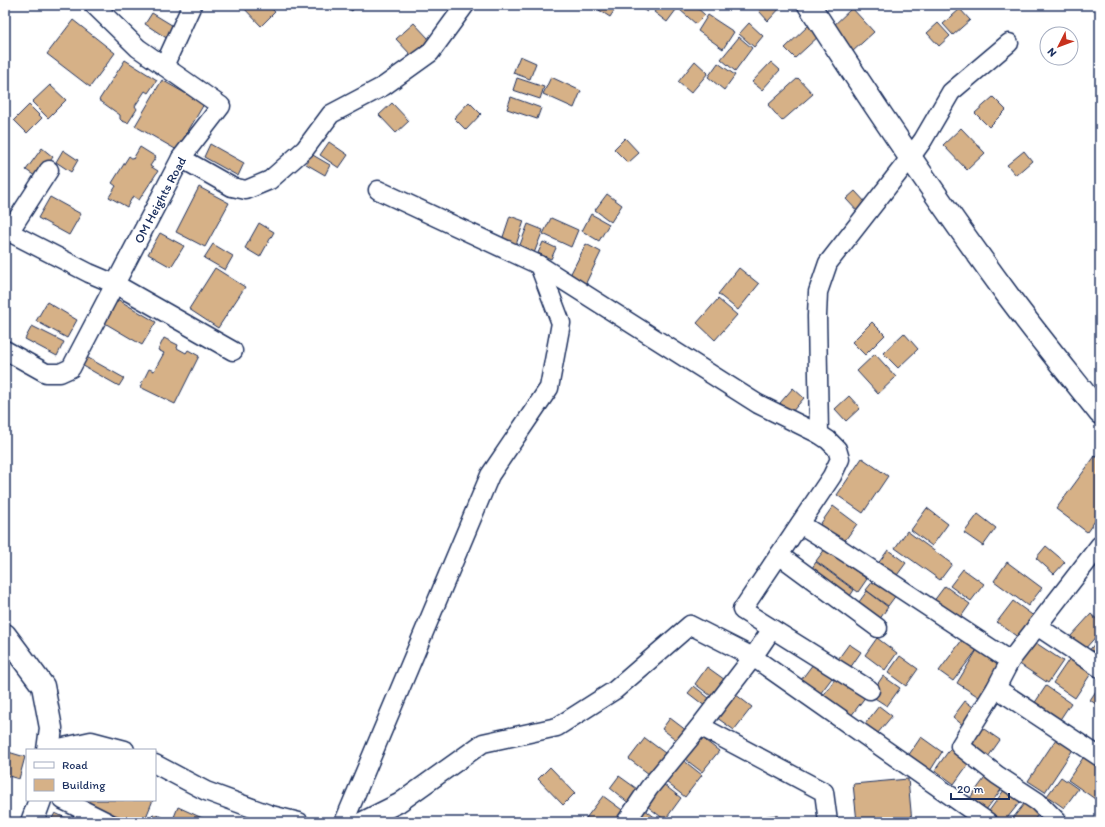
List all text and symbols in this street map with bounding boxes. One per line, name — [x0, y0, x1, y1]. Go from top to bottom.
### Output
north arrow — [1039, 26, 1079, 66]
text: N — [1045, 45, 1059, 59]
street label: OM Heights Road — [131, 154, 189, 246]
legend — [26, 749, 156, 801]
text: Road — [62, 758, 88, 772]
scale bar — [951, 775, 1009, 801]
text: Building — [62, 778, 106, 792]
text: 20 m — [957, 782, 984, 796]

